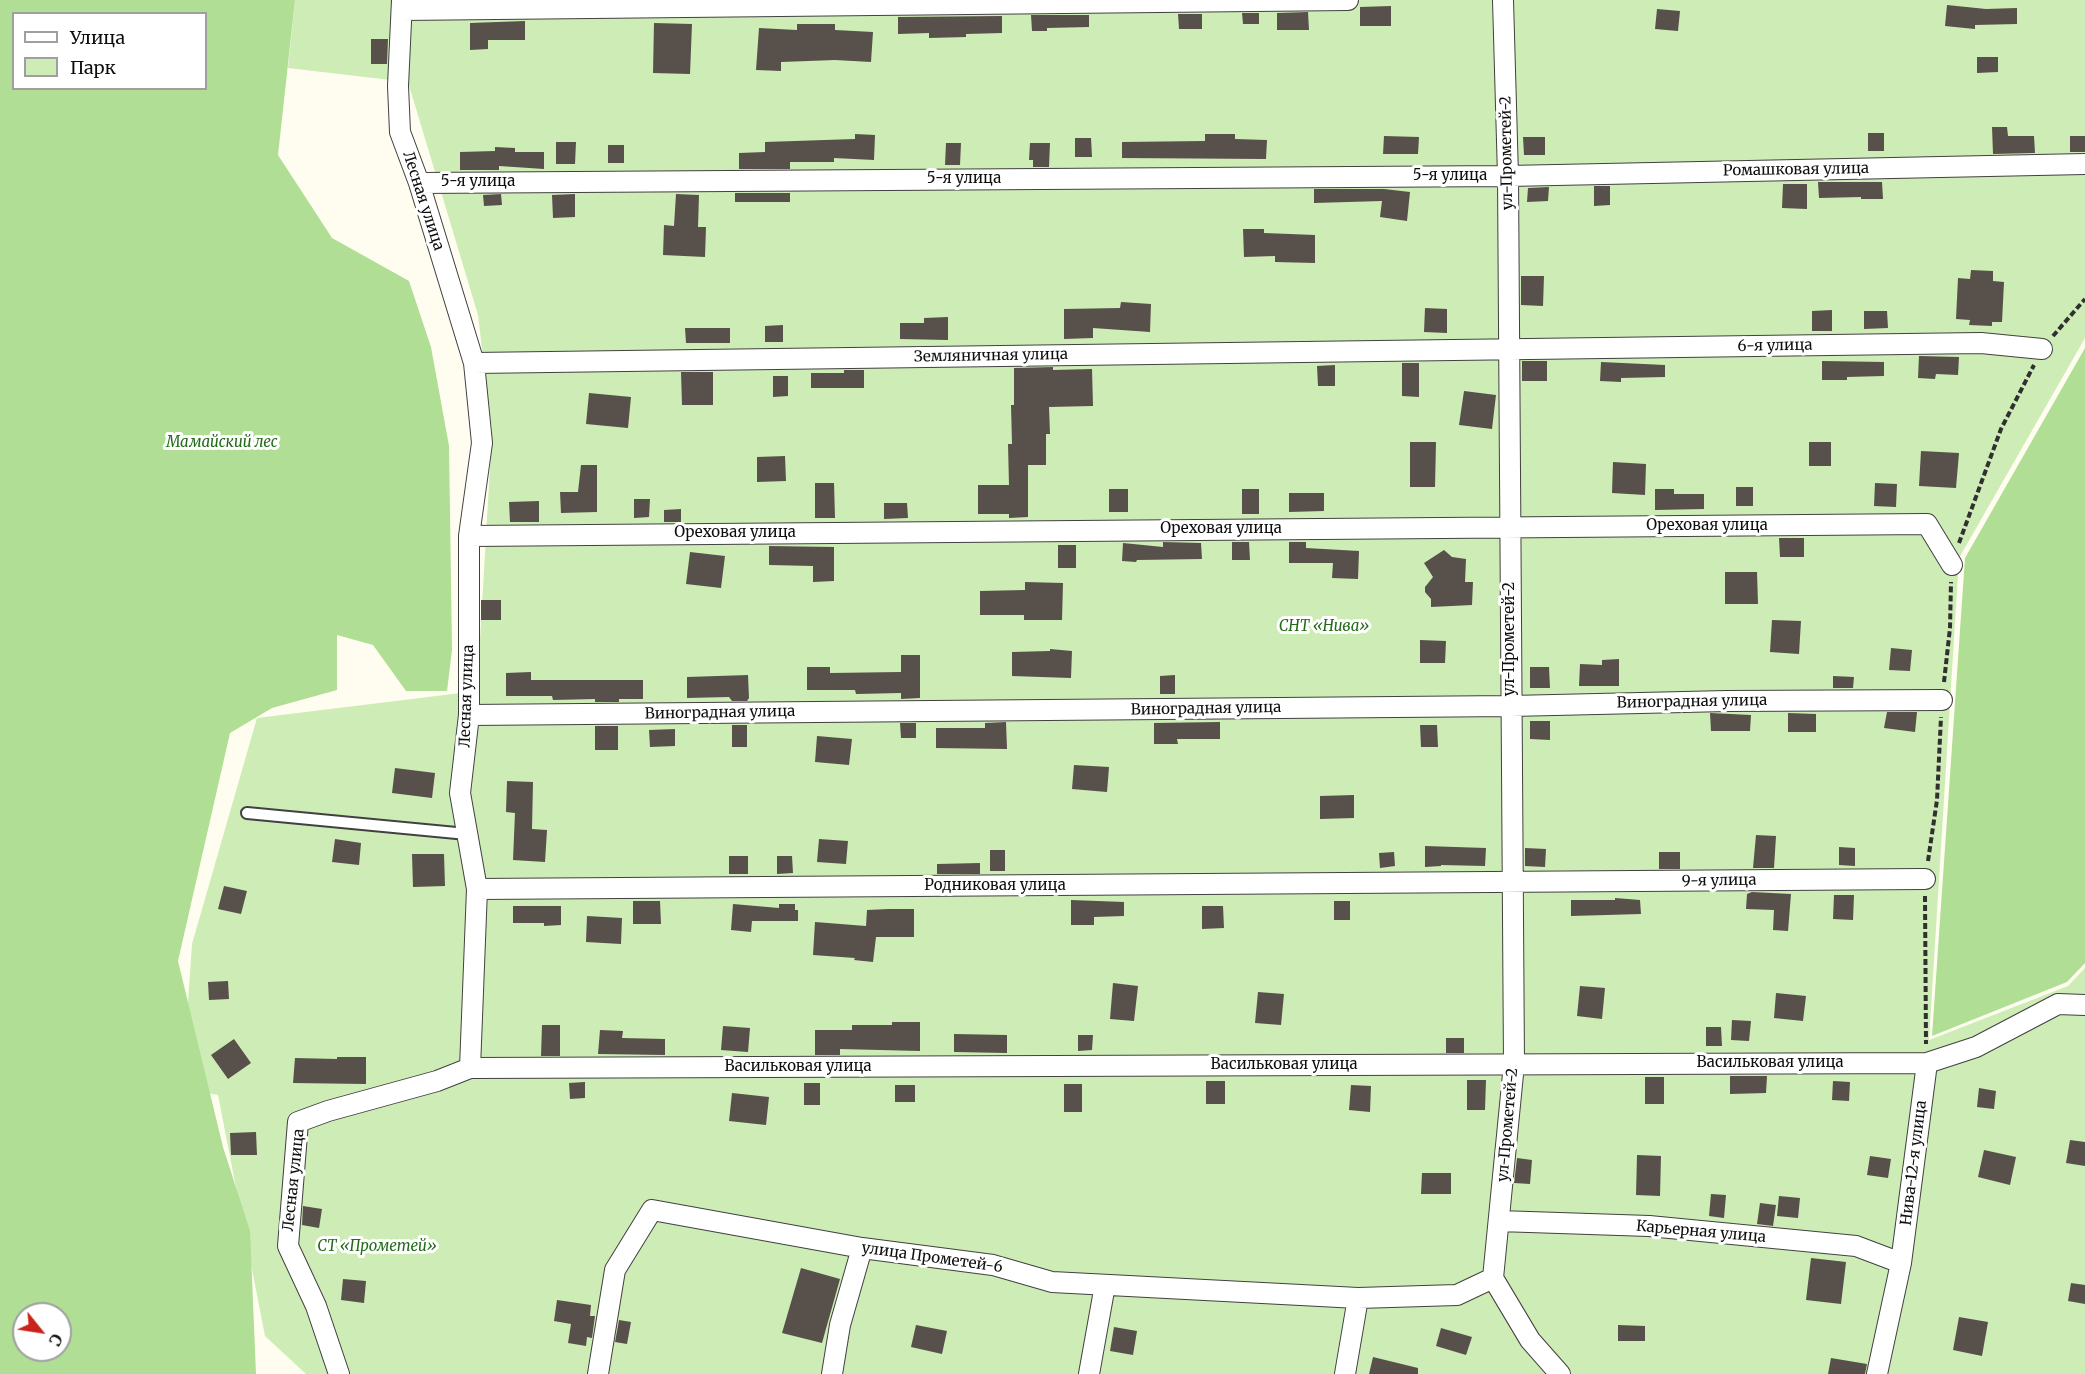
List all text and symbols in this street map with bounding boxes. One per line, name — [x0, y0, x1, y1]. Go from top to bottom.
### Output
legend — [12, 12, 207, 90]
text: Улица — [70, 26, 125, 49]
text: Парк — [70, 56, 116, 79]
street label: ул-Прометей-2 — [1497, 96, 1517, 210]
street label: Лесная улица — [399, 149, 447, 253]
street label: Ромашковая улица — [1723, 160, 1869, 180]
street label: 5-я улица — [1413, 167, 1487, 185]
street label: 5-я улица — [927, 170, 1001, 188]
street label: 5-я улица — [441, 173, 515, 191]
street label: 6-я улица — [1737, 336, 1813, 356]
street label: Земляничная улица — [914, 346, 1068, 366]
park label: Мамайский лес — [166, 434, 278, 452]
street label: Ореховая улица — [1646, 517, 1768, 535]
street label: Ореховая улица — [1160, 520, 1282, 538]
street label: Ореховая улица — [674, 524, 796, 542]
street label: ул-Прометей-2 — [1501, 582, 1519, 696]
park label: СНТ «Нива» — [1279, 618, 1369, 636]
street label: Лесная улица — [456, 644, 478, 748]
street label: Виноградная улица — [1617, 692, 1767, 712]
street label: Виноградная улица — [1131, 699, 1281, 719]
street label: Виноградная улица — [645, 703, 795, 723]
street label: 9-я улица — [1681, 871, 1757, 891]
street label: Родниковая улица — [924, 877, 1066, 895]
street label: Васильковая улица — [1696, 1054, 1844, 1072]
street label: Васильковая улица — [1210, 1056, 1358, 1074]
street label: Васильковая улица — [724, 1058, 872, 1076]
street label: ул-Прометей-2 — [1494, 1067, 1522, 1183]
street label: Нива-12-я улица — [1897, 1100, 1931, 1226]
street label: Лесная улица — [280, 1128, 308, 1232]
street label: Карьерная улица — [1635, 1217, 1767, 1247]
park label: СТ «Прометей» — [317, 1238, 437, 1256]
street label: улица Прометей-6 — [860, 1239, 1004, 1277]
north arrow — [12, 1302, 72, 1362]
text: С — [45, 1330, 67, 1350]

